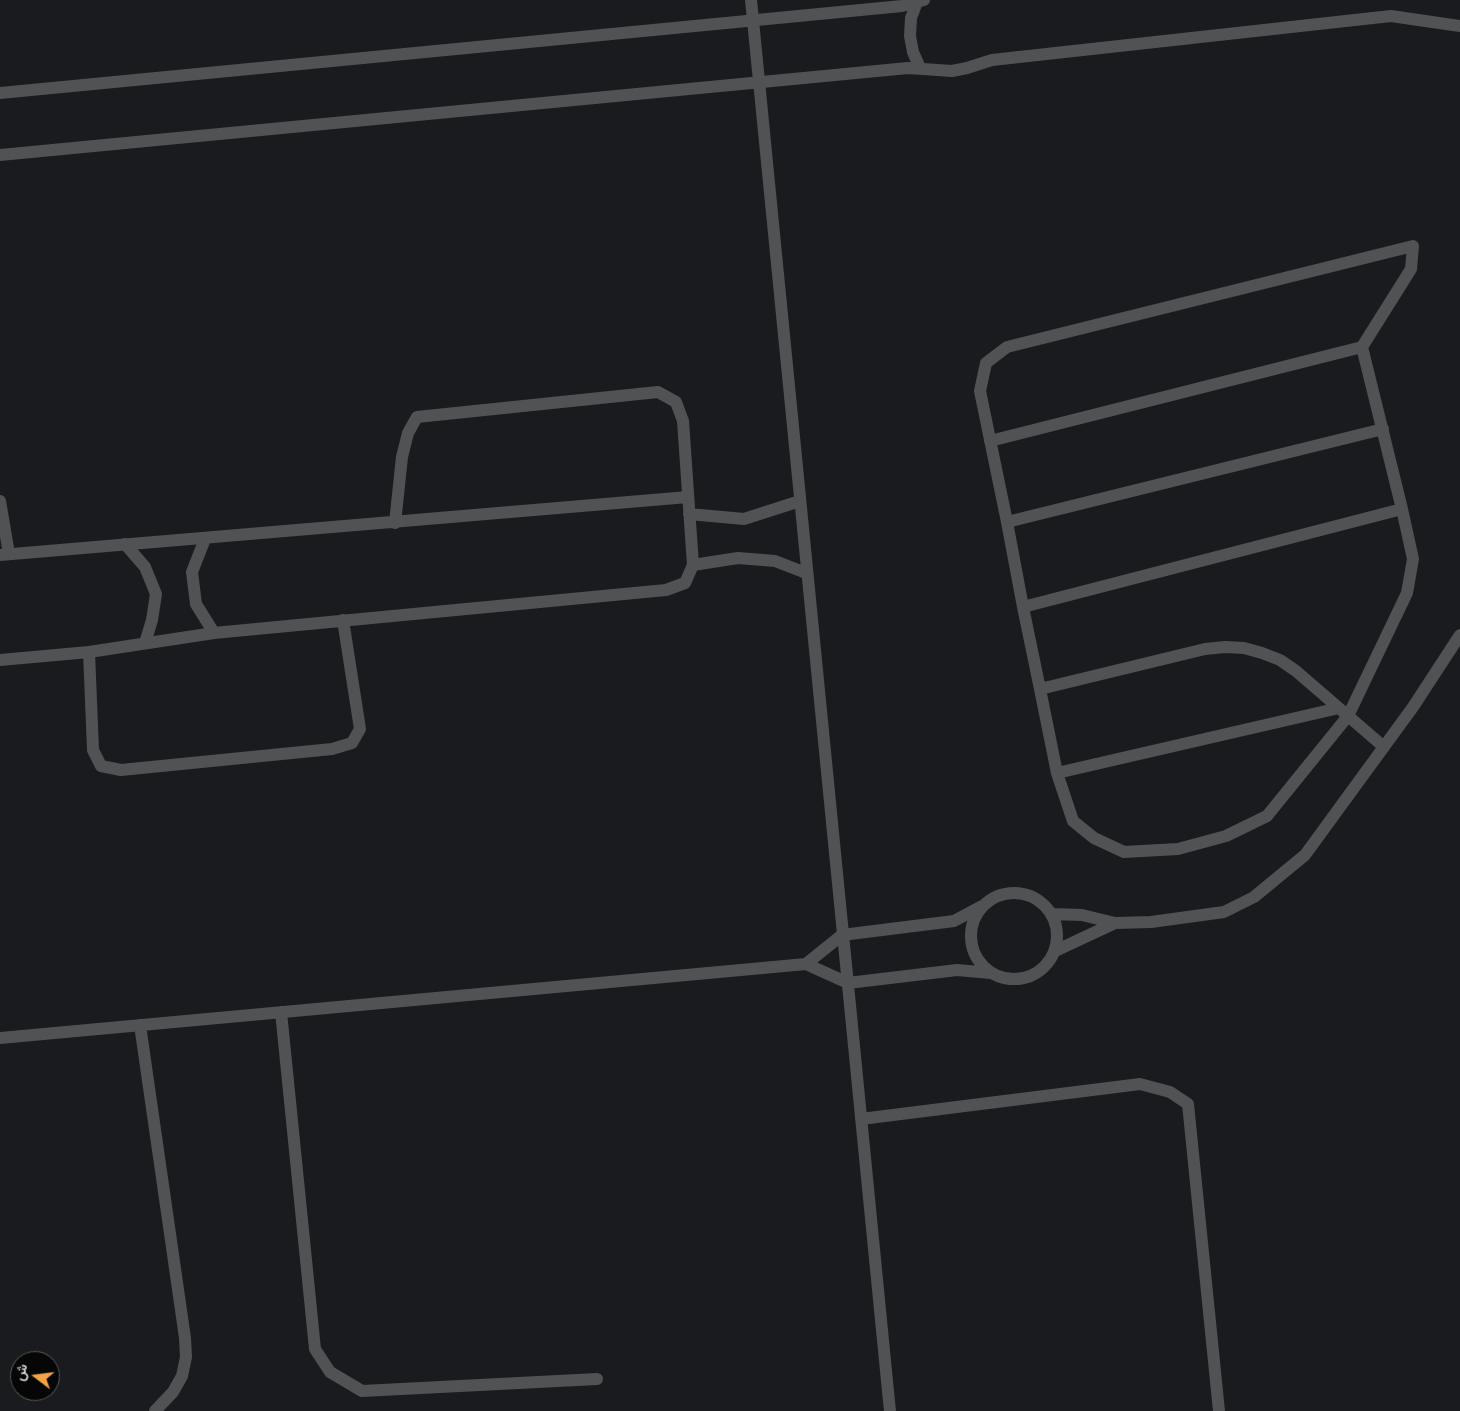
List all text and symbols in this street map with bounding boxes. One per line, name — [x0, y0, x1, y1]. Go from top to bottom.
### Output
north arrow — [10, 1351, 60, 1401]
text: ش — [11, 1362, 31, 1383]

